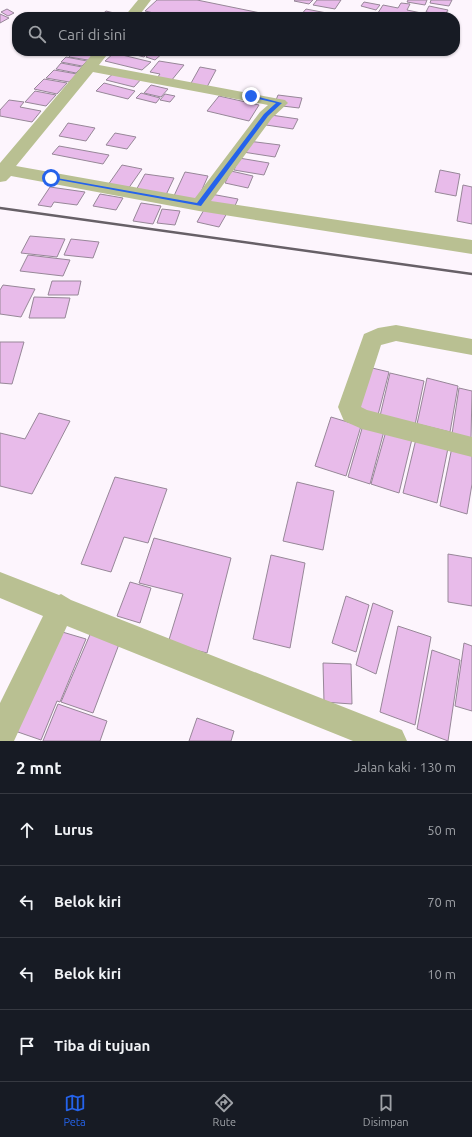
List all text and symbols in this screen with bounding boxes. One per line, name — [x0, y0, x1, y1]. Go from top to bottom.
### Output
search box — [12, 12, 460, 56]
icon: search — [26, 23, 48, 45]
text: Cari di sini — [58, 26, 126, 43]
route end — [242, 87, 260, 105]
route start — [42, 169, 60, 187]
text: 2 mnt — [16, 758, 62, 777]
text: Jalan kaki · 130 m — [354, 760, 456, 774]
icon: ahead — [16, 819, 38, 841]
text: Lurus — [54, 821, 93, 838]
text: 50 m — [427, 823, 456, 837]
icon: left — [16, 891, 38, 913]
text: Belok kiri — [54, 893, 121, 910]
text: 70 m — [427, 895, 456, 909]
icon: left — [16, 963, 38, 985]
text: Belok kiri — [54, 965, 121, 982]
text: 10 m — [427, 967, 456, 981]
icon: arrive — [16, 1035, 38, 1057]
text: Tiba di tujuan — [54, 1037, 150, 1054]
tab: Peta — [63, 1092, 86, 1128]
tab: Rute — [213, 1092, 236, 1128]
tab: Disimpan — [363, 1092, 409, 1128]

